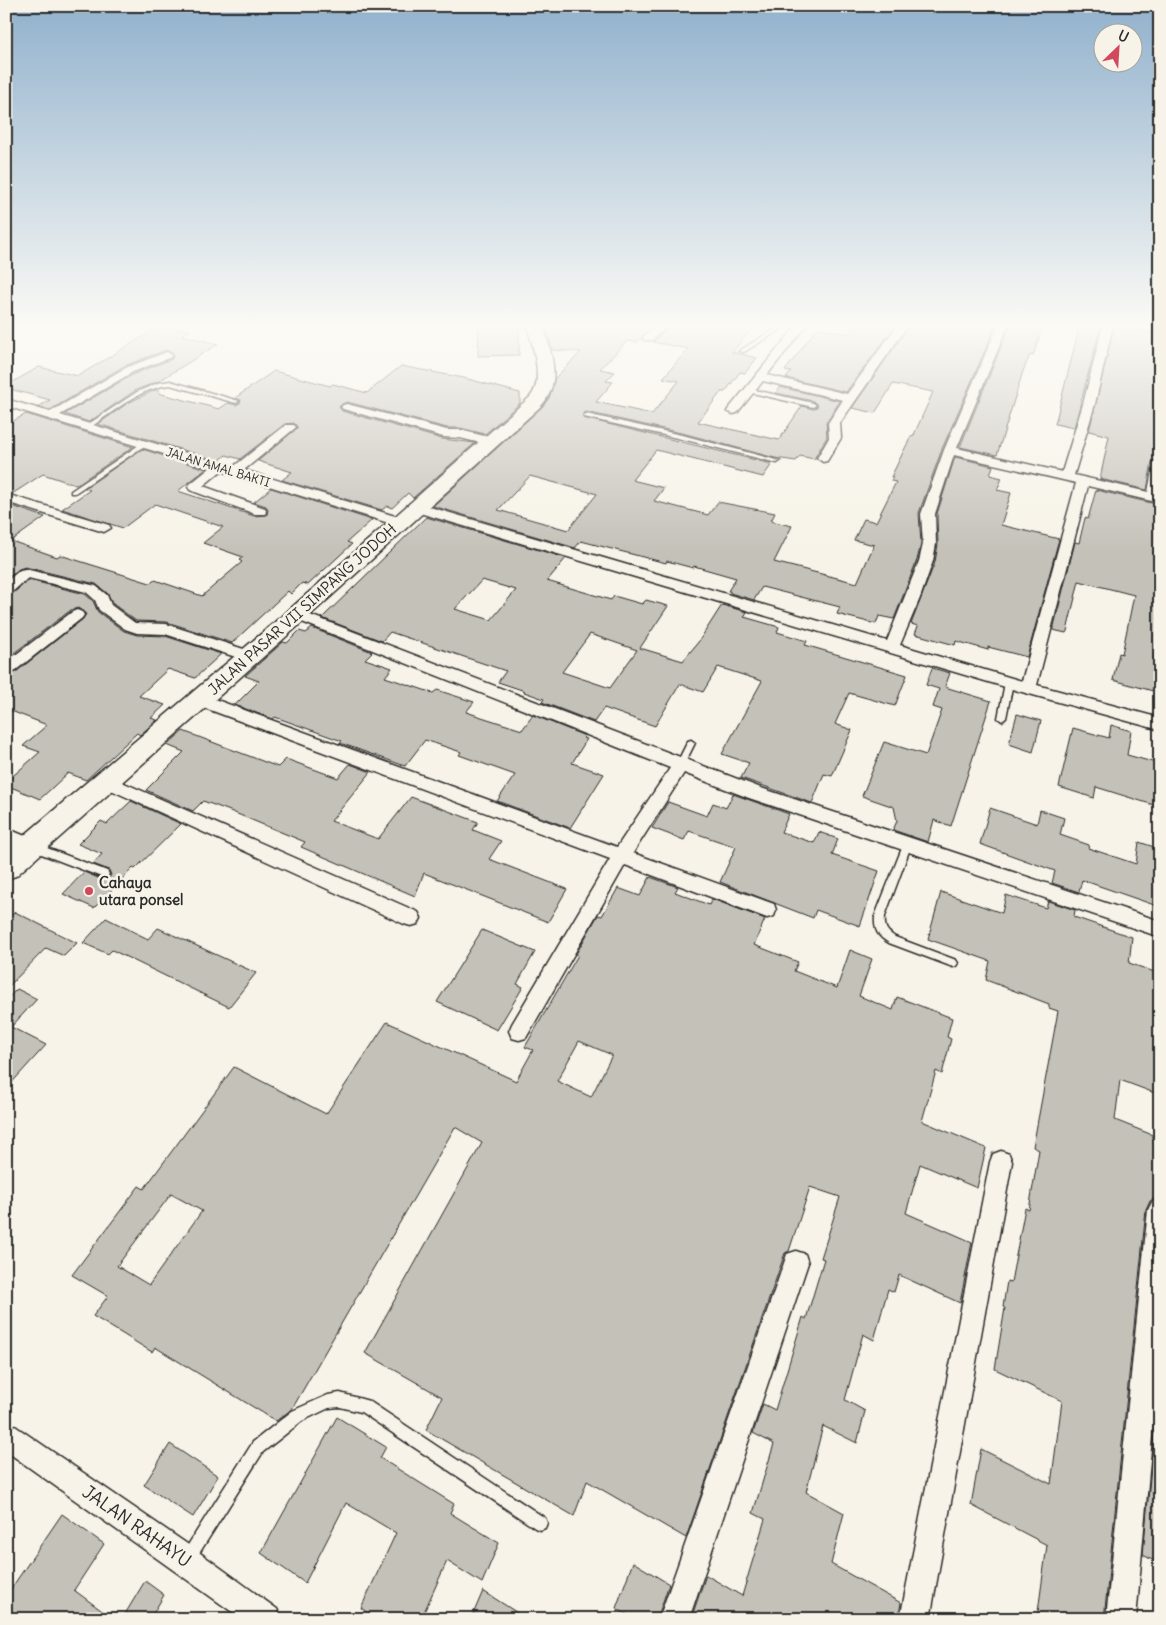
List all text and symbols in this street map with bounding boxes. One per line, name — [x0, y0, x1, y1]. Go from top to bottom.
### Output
north arrow — [1094, 22, 1144, 72]
text: U — [1115, 26, 1132, 46]
street label: JALAN AMAL BAKTI — [164, 444, 272, 490]
street label: JALAN PASAR VII SIMPANG JODOH — [204, 519, 400, 699]
place label: Cahaya utara ponsel — [99, 873, 183, 910]
marker: Cahaya utara ponsel — [83, 885, 95, 897]
street label: JALAN RAHAYU — [78, 1480, 196, 1572]

